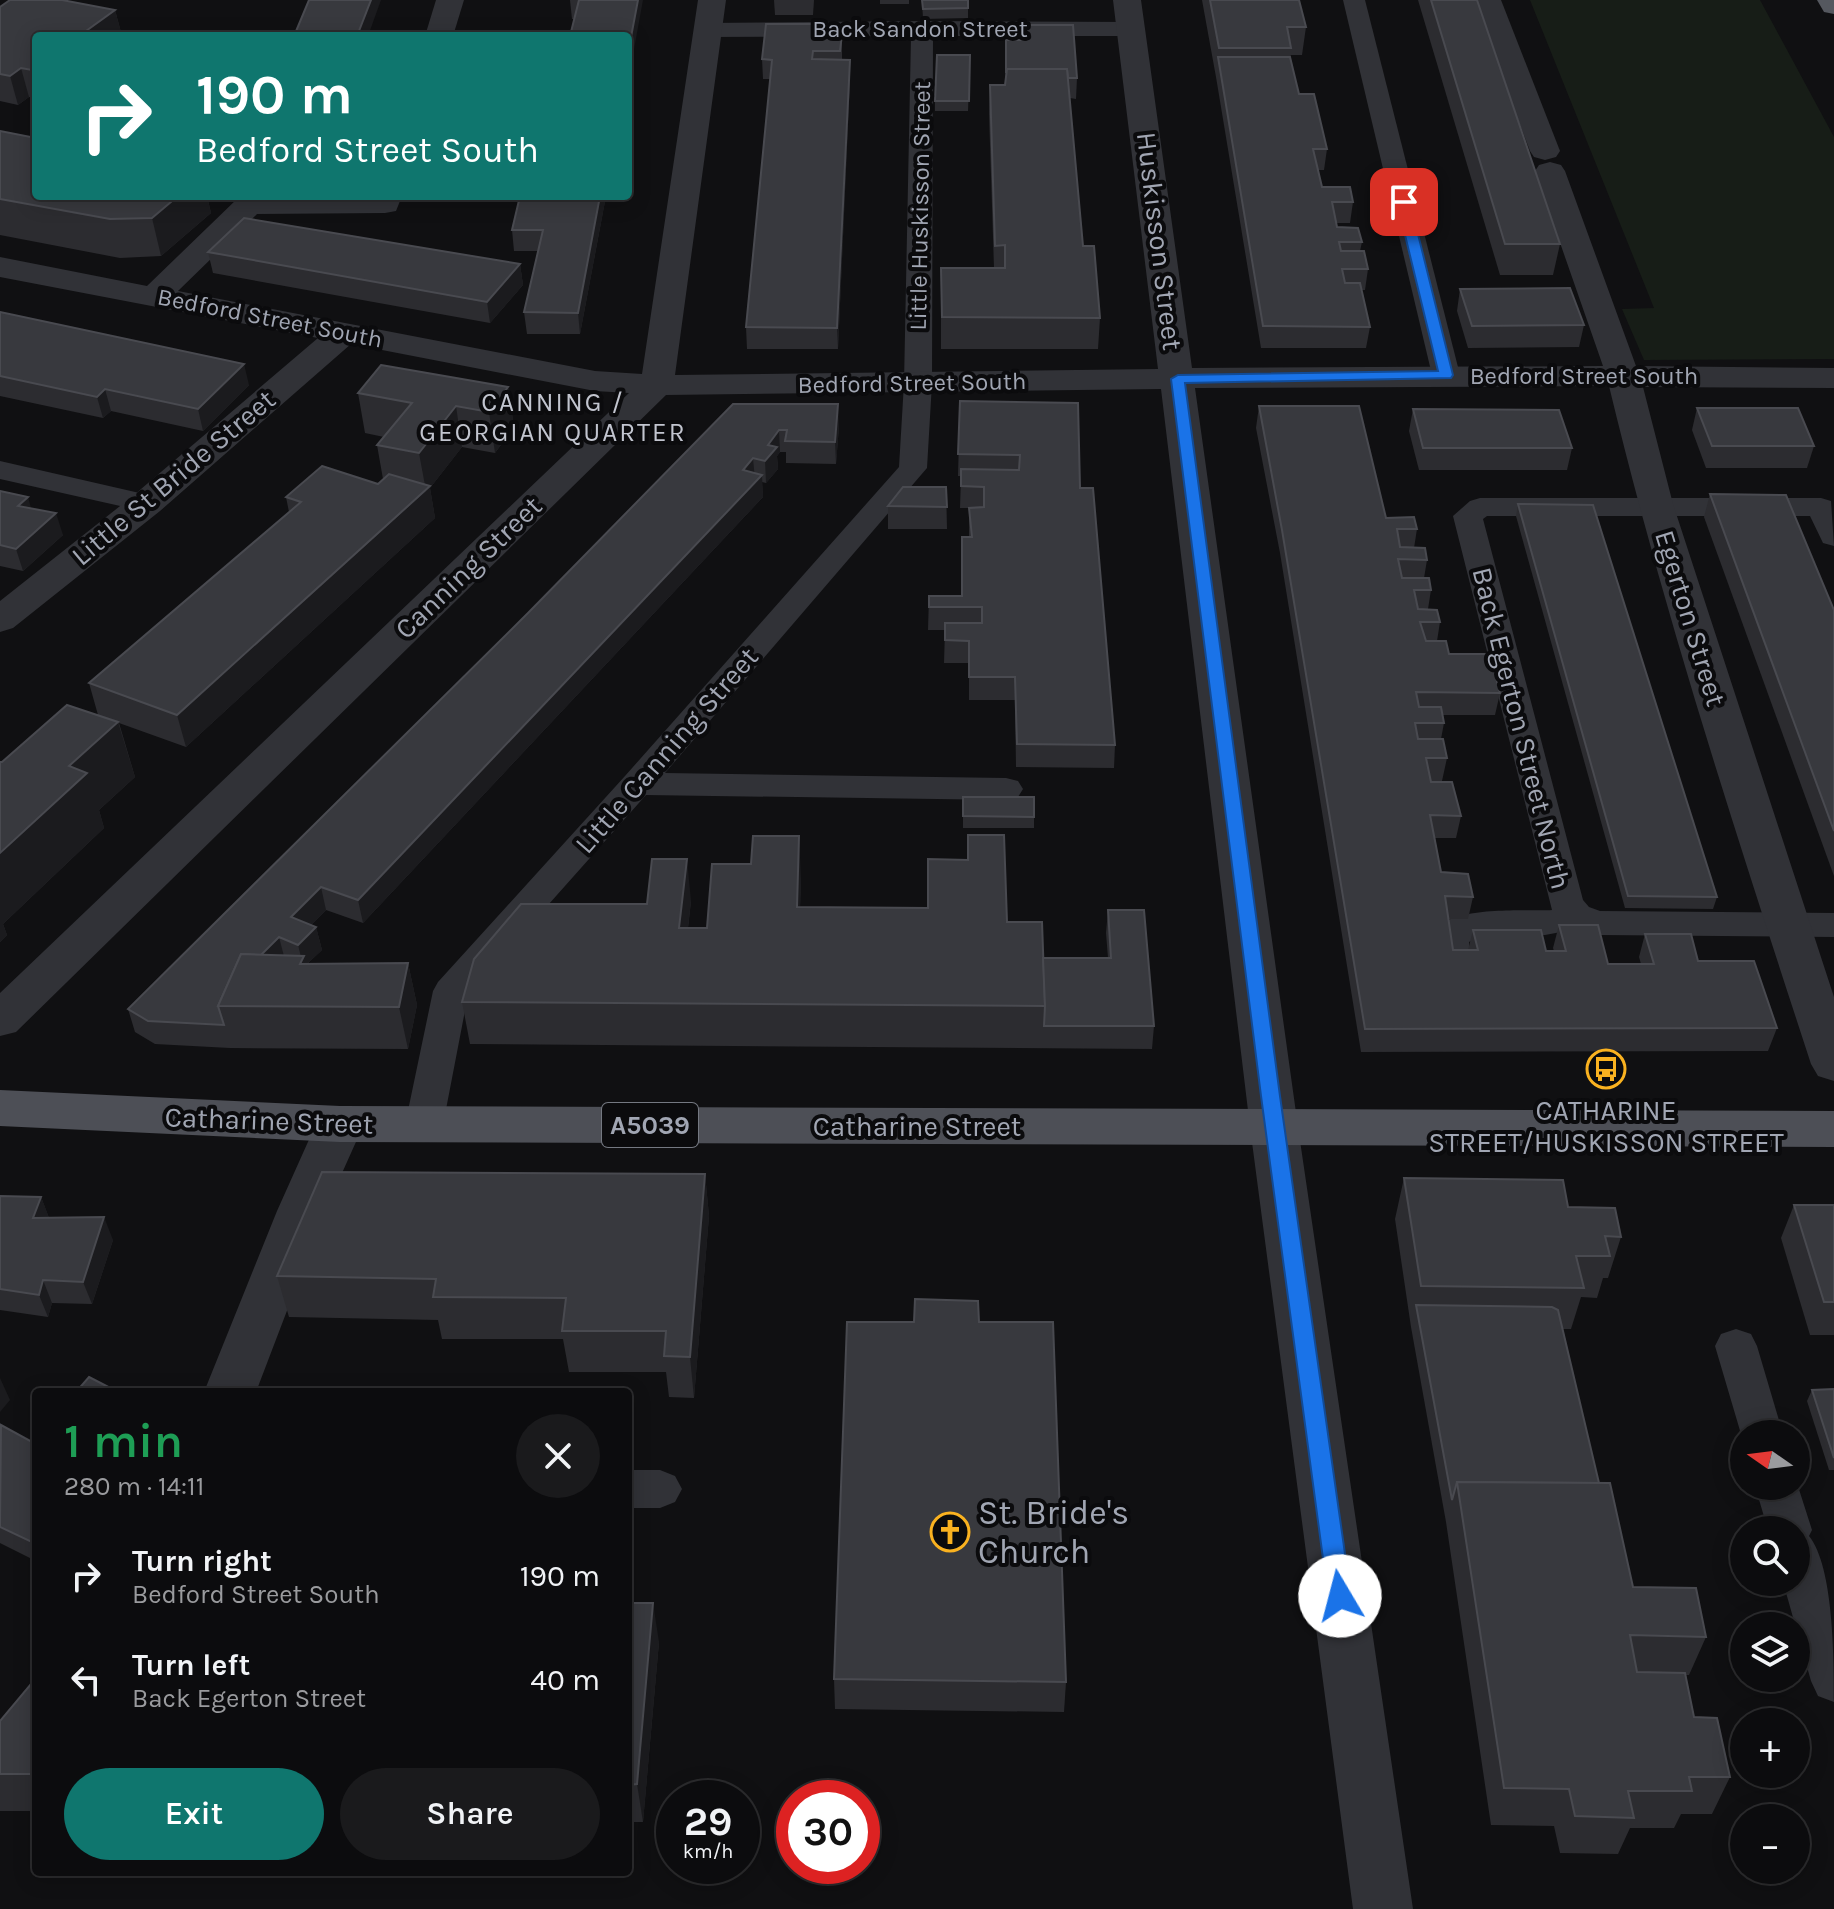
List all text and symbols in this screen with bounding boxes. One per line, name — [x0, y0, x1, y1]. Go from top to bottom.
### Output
street label: Back Sandon Street — [812, 15, 1028, 43]
text: 190 m — [196, 62, 353, 127]
icon: right — [64, 64, 168, 168]
street label: Little Huskisson Street — [904, 81, 936, 331]
text: Bedford Street South — [196, 129, 539, 171]
street label: Huskisson Street — [1130, 130, 1189, 352]
pin — [1370, 168, 1438, 236]
icon: arrive — [1382, 180, 1426, 224]
street label: Bedford Street South — [155, 282, 385, 354]
street label: Bedford Street South — [1470, 362, 1698, 390]
street label: Bedford Street South — [797, 367, 1027, 399]
street label: Little St Bride Street — [65, 383, 282, 572]
district label: CANNING / GEORGIAN QUARTER — [419, 387, 687, 448]
street label: Canning Street — [388, 489, 548, 646]
street label: Egerton Street — [1648, 526, 1733, 710]
street label: Back Egerton Street North — [1466, 564, 1578, 893]
street label: Little Canning Street — [568, 641, 765, 860]
bus stop icon: CATHARINE STREET/HUSKISSON STREET — [1585, 1048, 1627, 1090]
place label: CATHARINE STREET/HUSKISSON STREET — [1428, 1094, 1784, 1159]
street label: Catharine Street — [164, 1100, 374, 1141]
road number: A5039 — [602, 1103, 698, 1147]
street label: Catharine Street — [813, 1110, 1021, 1143]
text: 1 min — [64, 1413, 183, 1469]
button: close — [516, 1414, 600, 1498]
north arrow — [1730, 1420, 1810, 1500]
map controls — [1730, 1420, 1810, 1884]
text: 280 m · 14:11 — [64, 1471, 204, 1502]
place label: St. Bride's Church — [978, 1493, 1129, 1572]
church icon: St. Bride's Church — [929, 1511, 971, 1553]
button: search — [1730, 1516, 1810, 1596]
text: Turn right — [132, 1543, 272, 1579]
icon: right — [64, 1554, 108, 1598]
position arrow — [1298, 1554, 1382, 1638]
text: 190 m — [520, 1558, 600, 1594]
text: Bedford Street South — [132, 1579, 380, 1610]
button: layers — [1730, 1612, 1810, 1692]
text: Turn left — [132, 1647, 250, 1683]
icon: left — [64, 1658, 108, 1702]
text: 40 m — [530, 1662, 600, 1698]
text: Back Egerton Street — [132, 1683, 366, 1714]
button: + — [1730, 1708, 1810, 1788]
button: Exit — [64, 1768, 324, 1860]
button: Share — [340, 1768, 600, 1860]
speed limit sign: 30 — [776, 1780, 880, 1884]
text: 29 — [684, 1798, 732, 1845]
button: − — [1730, 1804, 1810, 1884]
text: km/h — [683, 1840, 733, 1863]

